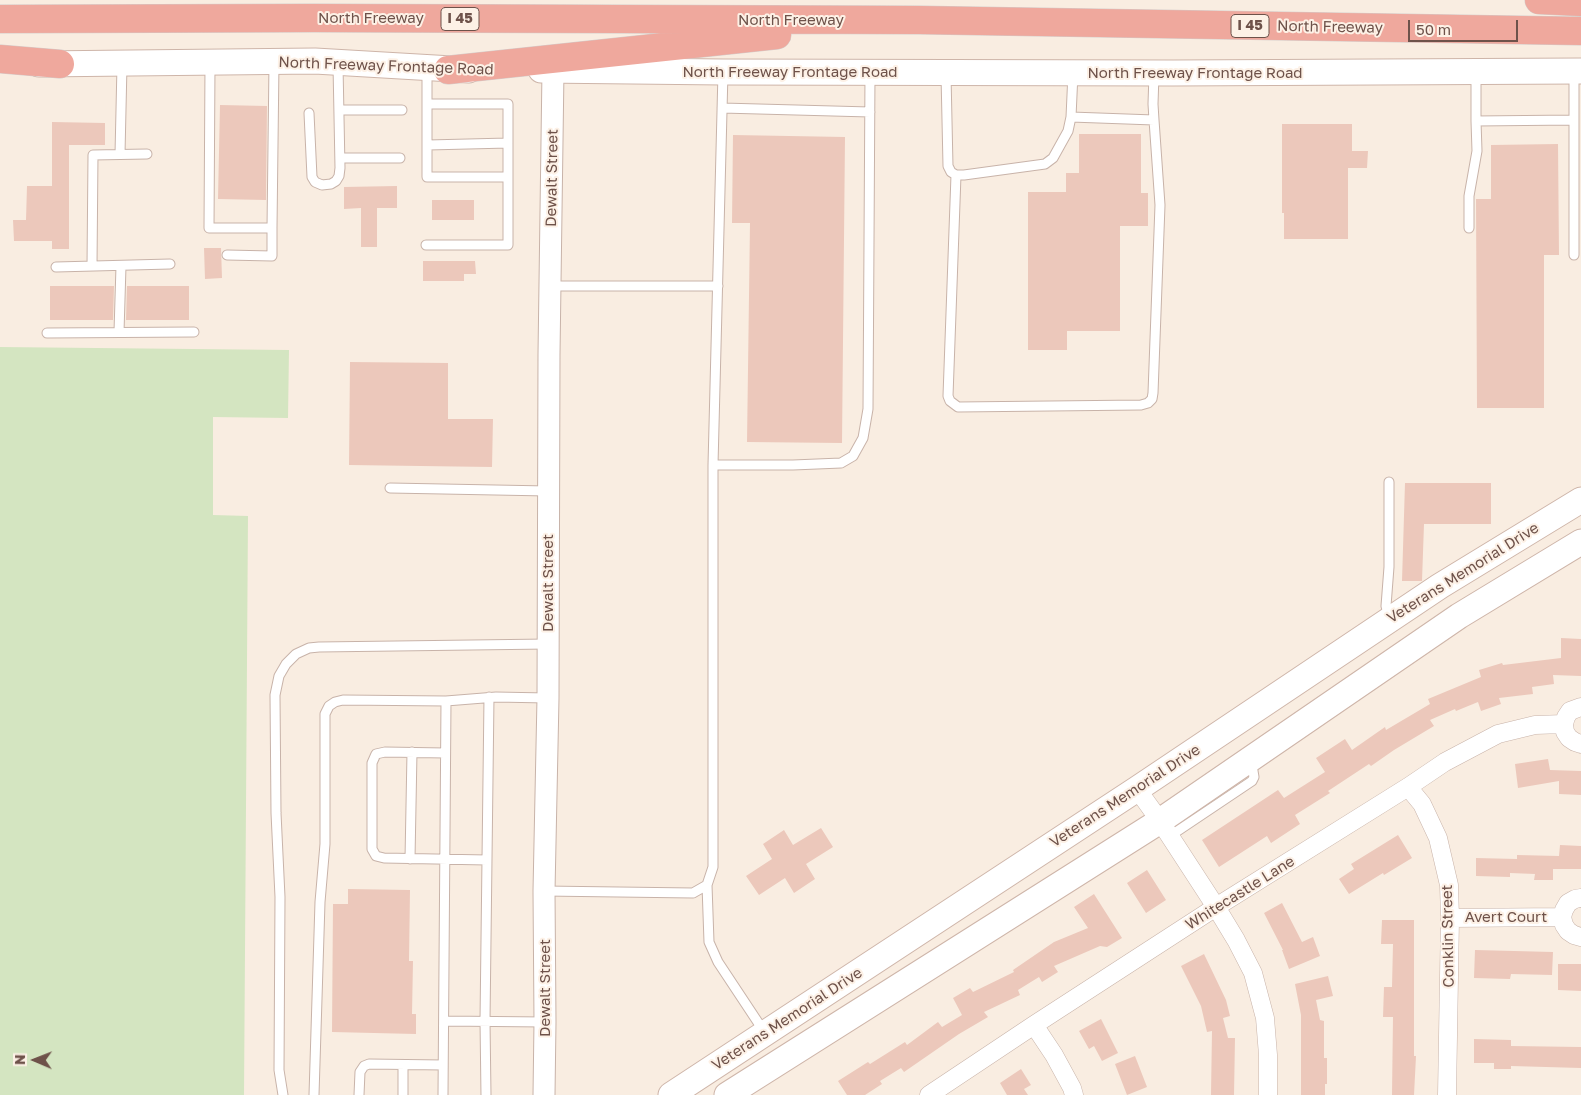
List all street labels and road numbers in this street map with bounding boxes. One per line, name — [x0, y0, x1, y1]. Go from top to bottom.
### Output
road number: I 45 — [441, 8, 479, 30]
street label: North Freeway — [318, 9, 424, 27]
street label: North Freeway — [738, 11, 844, 29]
road number: I 45 — [1231, 15, 1269, 38]
street label: North Freeway — [1277, 17, 1383, 37]
street label: North Freeway Frontage Road — [278, 53, 494, 79]
street label: North Freeway Frontage Road — [682, 63, 898, 81]
street label: North Freeway Frontage Road — [1087, 64, 1303, 82]
street label: Dewalt Street — [542, 129, 562, 227]
street label: Veterans Memorial Drive — [1384, 519, 1542, 627]
street label: Dewalt Street — [539, 534, 557, 632]
street label: Veterans Memorial Drive — [1046, 741, 1204, 851]
street label: Whitecastle Lane — [1182, 852, 1298, 934]
street label: Conklin Street — [1438, 884, 1458, 988]
street label: Avert Court — [1465, 908, 1547, 926]
street label: Dewalt Street — [536, 939, 554, 1037]
street label: Veterans Memorial Drive — [708, 964, 866, 1074]

